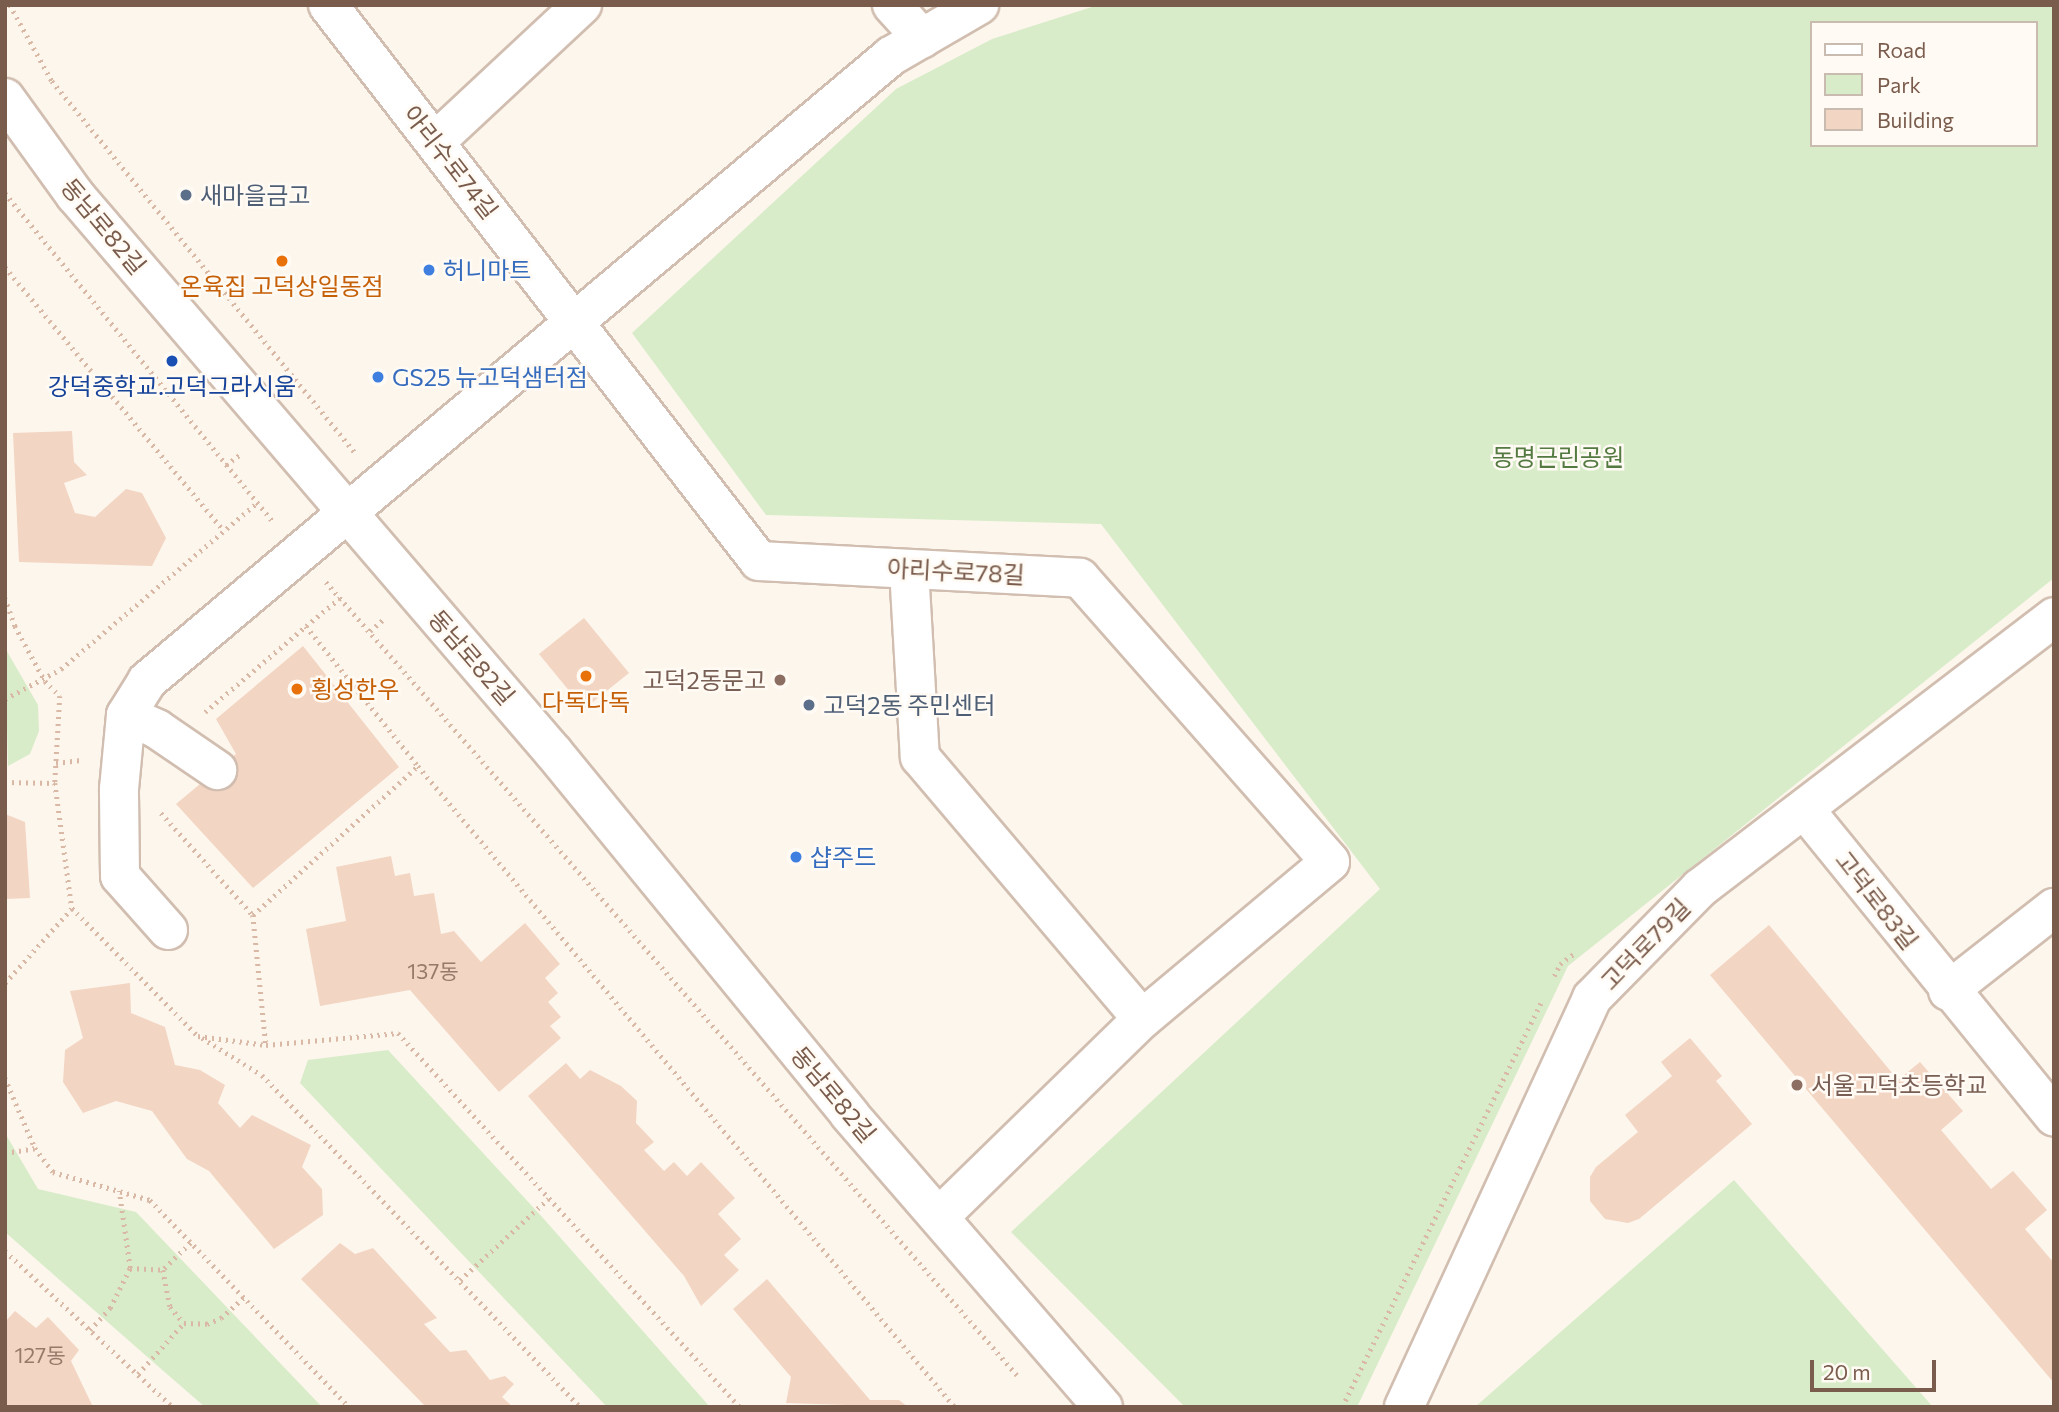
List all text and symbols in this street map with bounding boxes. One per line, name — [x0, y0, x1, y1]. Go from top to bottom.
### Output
legend — [1811, 21, 2038, 147]
text: Road — [1877, 37, 1926, 62]
text: Park — [1877, 72, 1921, 97]
street label: 아리수로74길 — [398, 100, 504, 224]
text: Building — [1877, 107, 1954, 132]
street label: 동남로82길 — [56, 172, 152, 280]
place label: 새마을금고 — [200, 181, 310, 209]
marker: 새마을금고 — [178, 187, 194, 203]
marker: 온육집 고덕상일동점 — [274, 253, 290, 269]
place label: 허니마트 — [443, 256, 531, 284]
marker: 허니마트 — [421, 262, 437, 278]
place label: 온육집 고덕상일동점 — [180, 272, 384, 300]
marker: 강덕중학교.고덕그라시움 — [164, 353, 180, 369]
place label: GS25 뉴고덕샘터점 — [392, 363, 588, 391]
marker: GS25 뉴고덕샘터점 — [370, 369, 386, 385]
place label: 강덕중학교.고덕그라시움 — [48, 372, 296, 400]
park label: 동명근린공원 — [1492, 443, 1624, 471]
street label: 아리수로78길 — [887, 553, 1025, 589]
street label: 동남로82길 — [423, 604, 521, 710]
place label: 고덕2동문고 — [642, 666, 766, 694]
marker: 다독다독 — [578, 668, 594, 684]
marker: 고덕2동문고 — [772, 672, 788, 688]
place label: 횡성한우 — [311, 675, 399, 703]
marker: 횡성한우 — [289, 681, 305, 697]
place label: 다독다독 — [542, 688, 630, 716]
place label: 고덕2동 주민센터 — [823, 691, 995, 719]
marker: 고덕2동 주민센터 — [801, 697, 817, 713]
place label: 샵주드 — [810, 843, 876, 871]
street label: 고덕로83길 — [1830, 845, 1924, 955]
marker: 샵주드 — [788, 849, 804, 865]
street label: 고덕로79길 — [1595, 892, 1695, 996]
house number: 137동 — [407, 958, 459, 984]
street label: 동남로82길 — [786, 1040, 882, 1148]
place label: 서울고덕초등학교 — [1811, 1071, 1988, 1099]
marker: 서울고덕초등학교 — [1789, 1077, 1805, 1093]
house number: 127동 — [15, 1342, 65, 1368]
scale bar — [1814, 1346, 1940, 1390]
text: 20 m — [1823, 1359, 1871, 1384]

